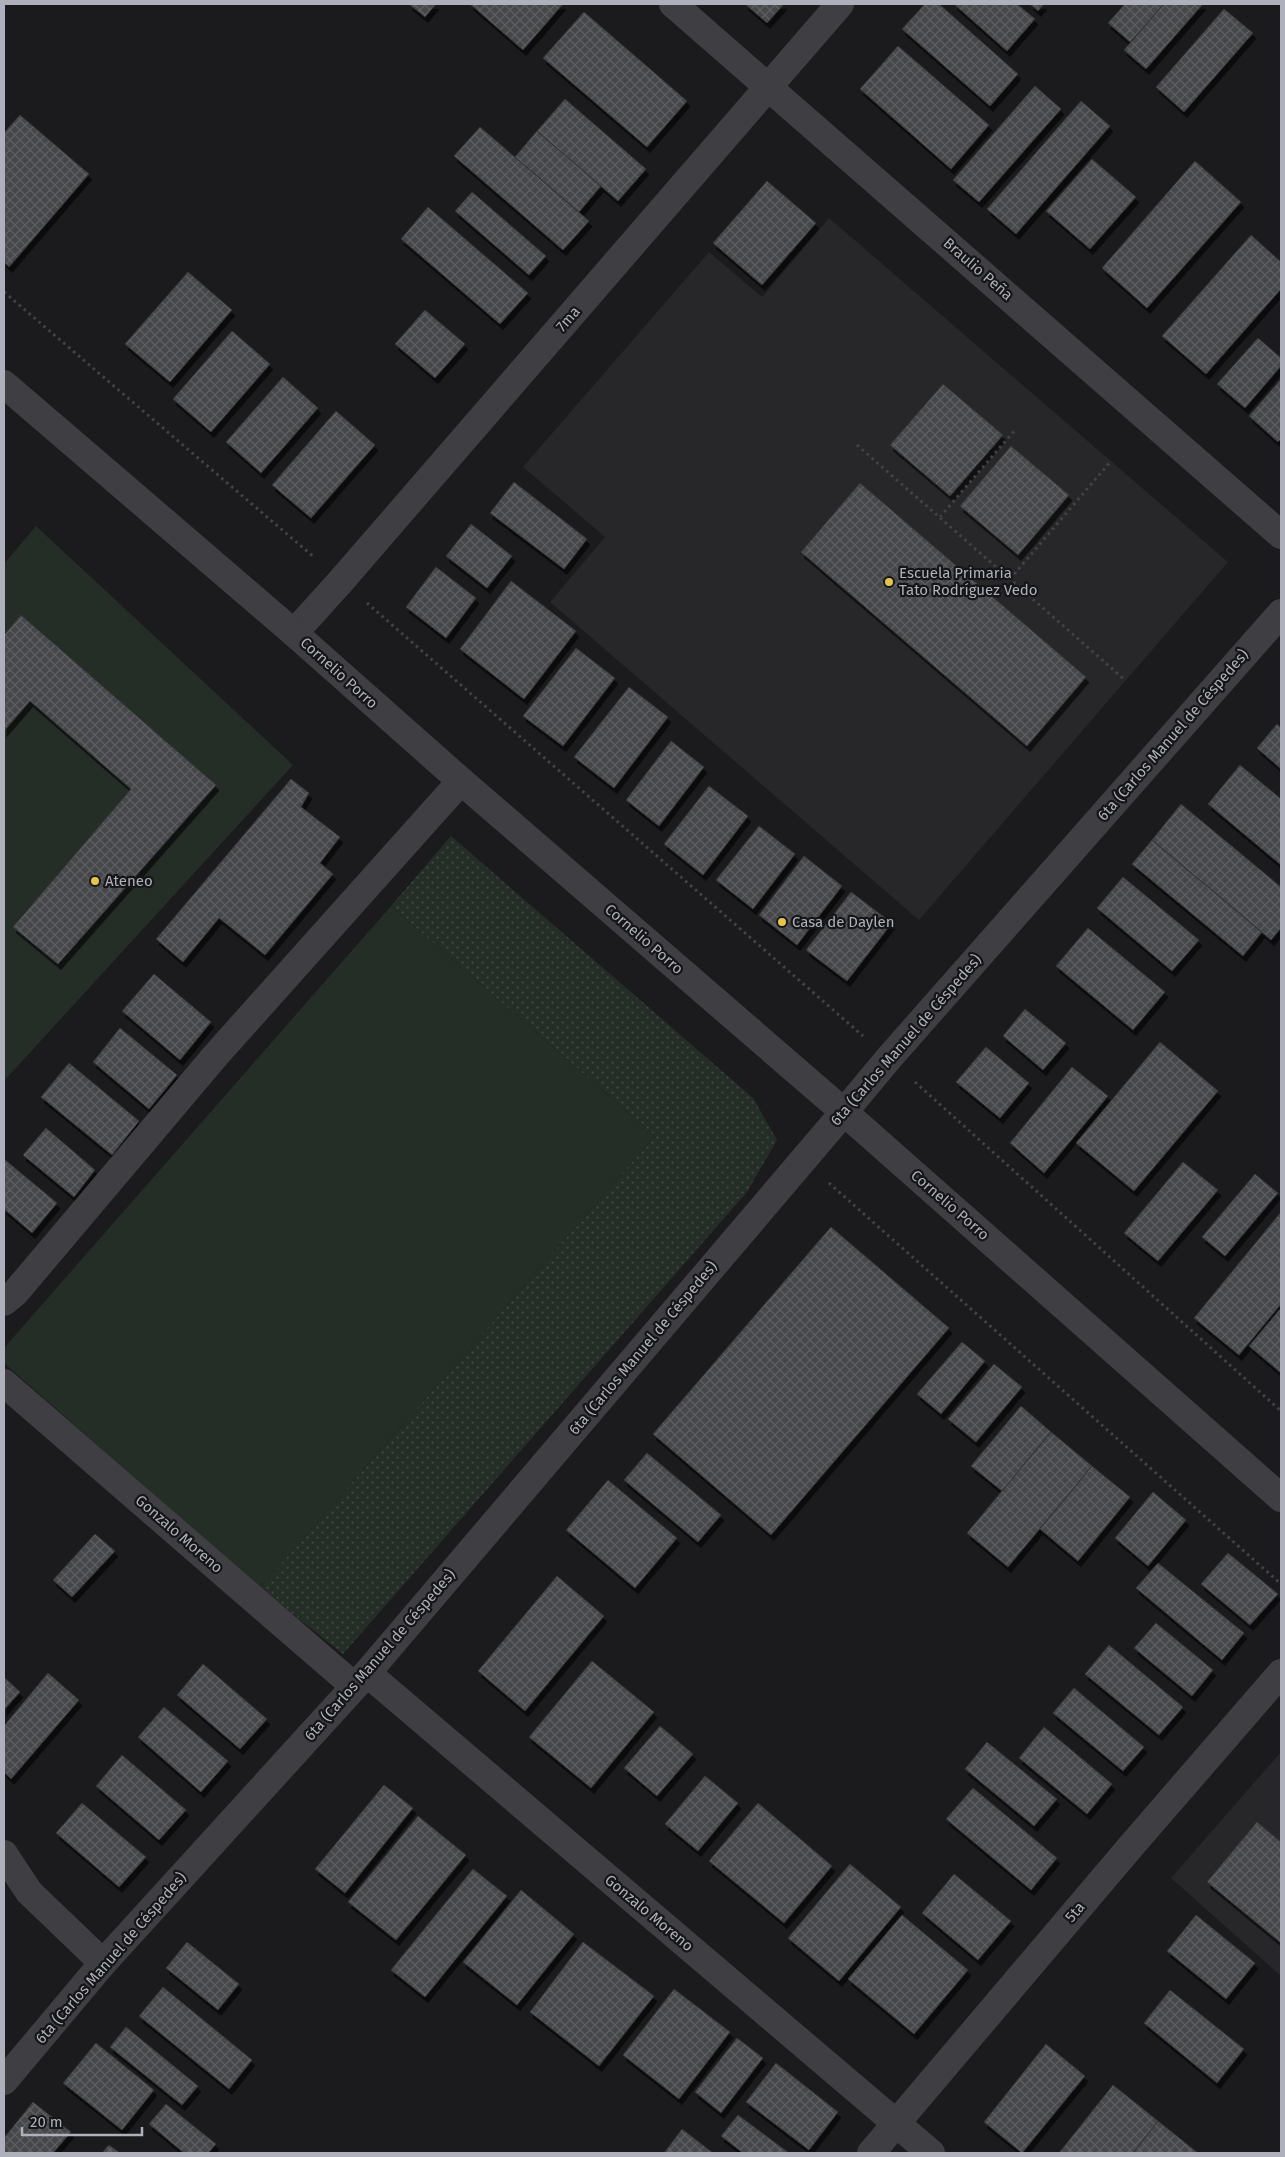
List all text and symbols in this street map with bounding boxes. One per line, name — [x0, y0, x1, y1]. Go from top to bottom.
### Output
street label: Braulio Peña — [940, 234, 1016, 304]
street label: 7ma — [552, 303, 584, 335]
place label: Escuela Primaria Tato Rodríguez Vedo — [899, 564, 1038, 599]
marker: Escuela Primaria Tato Rodríguez Vedo — [883, 576, 895, 588]
street label: Cornelio Porro — [297, 634, 381, 712]
street label: 6ta (Carlos Manuel de Céspedes) — [1094, 646, 1252, 824]
place label: Ateneo — [105, 872, 153, 890]
marker: Ateneo — [89, 875, 101, 887]
street label: Cornelio Porro — [601, 900, 687, 978]
place label: Casa de Daylen — [792, 913, 894, 931]
marker: Casa de Daylen — [776, 916, 788, 928]
street label: 6ta (Carlos Manuel de Céspedes) — [827, 951, 985, 1129]
street label: Cornelio Porro — [907, 1166, 993, 1244]
street label: 6ta (Carlos Manuel de Céspedes) — [565, 1257, 721, 1438]
street label: Gonzalo Moreno — [132, 1491, 226, 1577]
street label: 6ta (Carlos Manuel de Céspedes) — [301, 1566, 459, 1744]
street label: 6ta (Carlos Manuel de Céspedes) — [32, 1869, 190, 2047]
street label: Gonzalo Moreno — [601, 1871, 697, 1955]
street label: 5ta — [1061, 1898, 1089, 1926]
scale bar — [22, 2104, 142, 2136]
text: 20 m — [30, 2113, 63, 2131]

